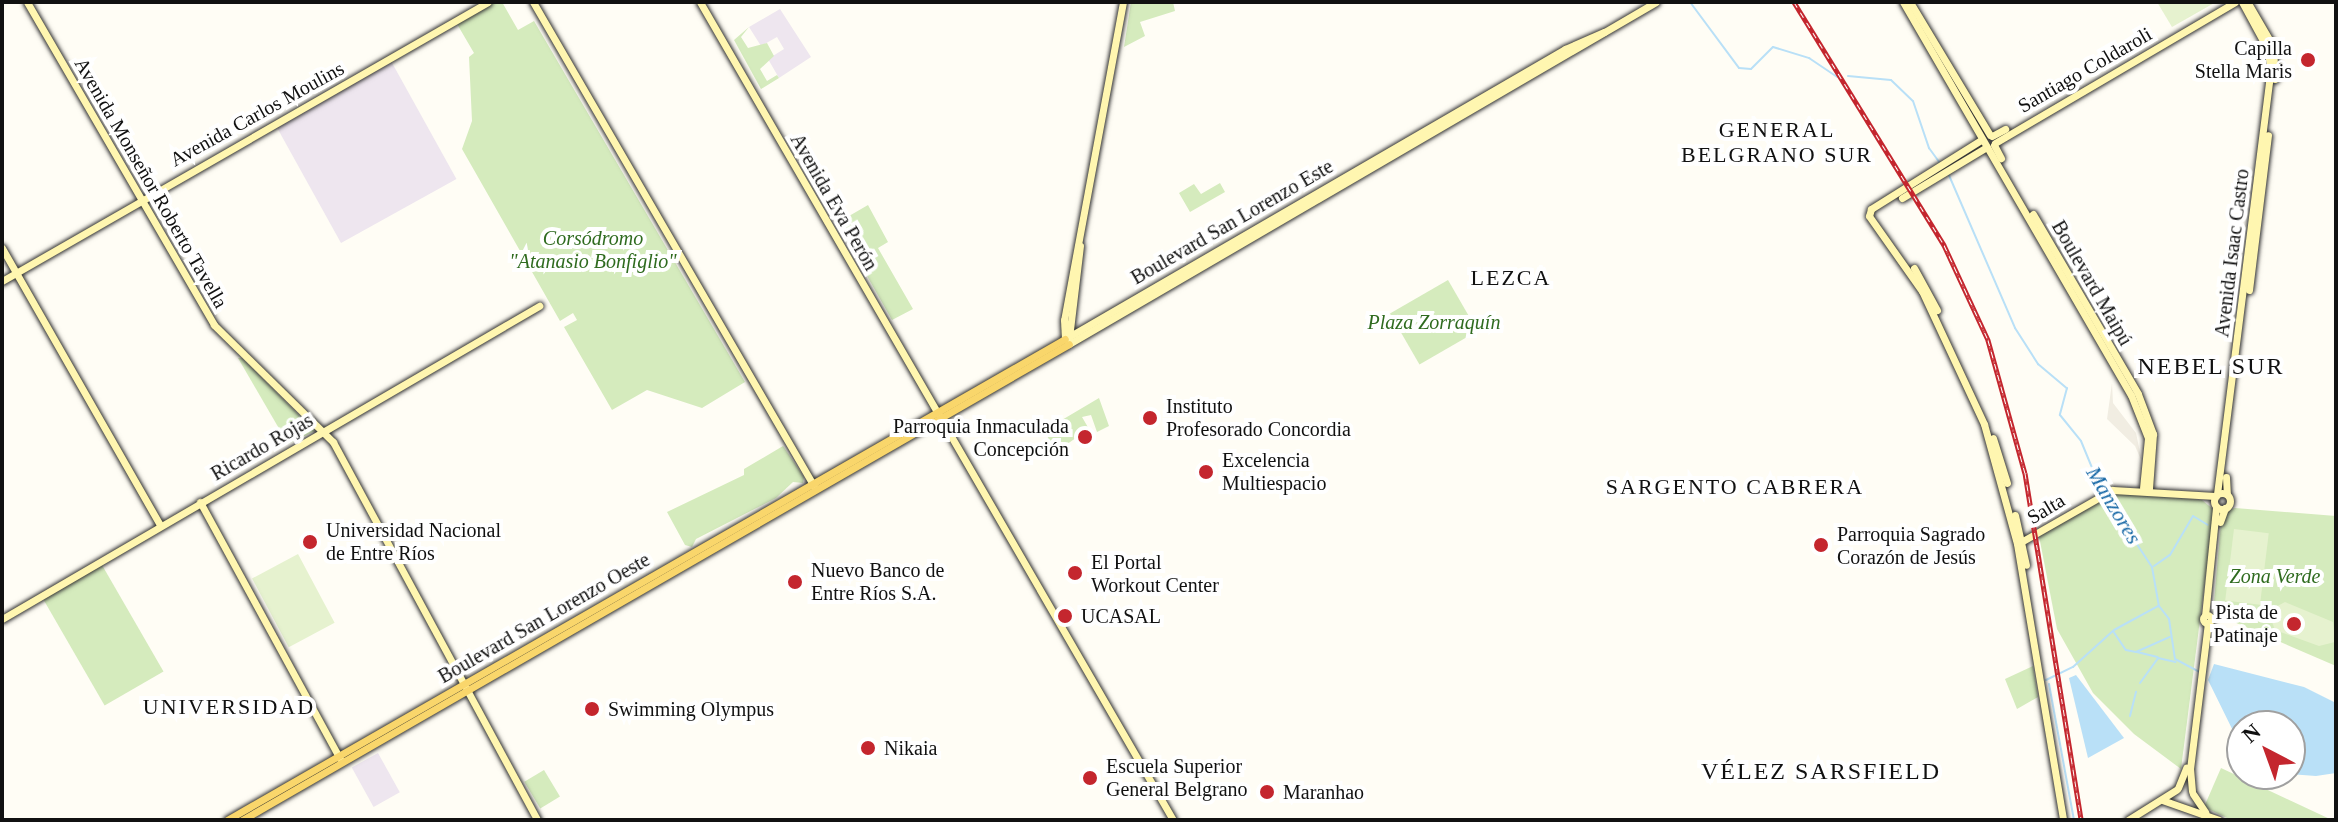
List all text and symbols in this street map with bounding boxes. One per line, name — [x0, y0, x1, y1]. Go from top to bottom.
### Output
street label: Santiago Coldaroli — [2014, 22, 2156, 118]
place label: Capilla Stella Maris — [2195, 36, 2292, 83]
marker: Capilla Stella Maris — [2299, 51, 2317, 69]
street label: Avenida Monseñor Roberto Tavella — [69, 53, 233, 313]
street label: Avenida Carlos Moulins — [166, 56, 348, 172]
district label: GENERAL BELGRANO SUR — [1681, 116, 1873, 168]
street label: Avenida Eva Perón — [785, 129, 883, 275]
street label: Boulevard San Lorenzo Este — [1127, 154, 1337, 290]
street label: Avenida Isaac Castro — [2210, 167, 2254, 339]
street label: Boulevard Maipú — [2046, 216, 2138, 350]
park label: Corsódromo "Atanasio Bonfiglio" — [509, 226, 677, 273]
district label: LEZCA — [1471, 265, 1551, 291]
park label: Plaza Zorraquín — [1368, 310, 1500, 334]
district label: NEBEL SUR — [2137, 353, 2285, 381]
place label: Instituto Profesorado Concordia — [1166, 394, 1351, 441]
street label: Ricardo Rojas — [207, 408, 317, 486]
marker: Instituto Profesorado Concordia — [1141, 409, 1159, 427]
place label: Parroquia Inmaculada Concepción — [893, 414, 1069, 461]
marker: Parroquia Inmaculada Concepción — [1076, 428, 1094, 446]
place label: Excelencia Multiespacio — [1222, 448, 1326, 495]
water label: Manzores — [2081, 461, 2147, 549]
marker: Excelencia Multiespacio — [1197, 463, 1215, 481]
district label: SARGENTO CABRERA — [1606, 474, 1864, 500]
street label: Salta — [2023, 488, 2069, 530]
place label: Universidad Nacional de Entre Ríos — [326, 518, 501, 565]
place label: Parroquia Sagrado Corazón de Jesús — [1837, 522, 1985, 569]
marker: Universidad Nacional de Entre Ríos — [301, 533, 319, 551]
marker: Parroquia Sagrado Corazón de Jesús — [1812, 536, 1830, 554]
street label: Boulevard San Lorenzo Oeste — [434, 547, 654, 689]
place label: El Portal Workout Center — [1091, 550, 1219, 597]
place label: Nuevo Banco de Entre Ríos S.A. — [811, 558, 944, 605]
marker: El Portal Workout Center — [1066, 564, 1084, 582]
park label: Zona Verde — [2230, 564, 2320, 588]
marker: Nuevo Banco de Entre Ríos S.A. — [786, 573, 804, 591]
place label: Pista de Patinaje — [2214, 600, 2278, 647]
place label: UCASAL — [1081, 604, 1161, 628]
marker: UCASAL — [1056, 607, 1074, 625]
marker: Pista de Patinaje — [2285, 615, 2303, 633]
district label: UNIVERSIDAD — [143, 694, 315, 720]
place label: Swimming Olympus — [608, 697, 774, 721]
marker: Swimming Olympus — [583, 700, 601, 718]
north arrow — [2226, 710, 2306, 790]
text: N — [2237, 718, 2265, 748]
place label: Nikaia — [884, 736, 937, 760]
marker: Nikaia — [859, 739, 877, 757]
place label: Escuela Superior General Belgrano — [1106, 754, 1248, 801]
district label: VÉLEZ SARSFIELD — [1701, 758, 1941, 786]
marker: Escuela Superior General Belgrano — [1081, 769, 1099, 787]
place label: Maranhao — [1283, 780, 1364, 804]
marker: Maranhao — [1258, 783, 1276, 801]

